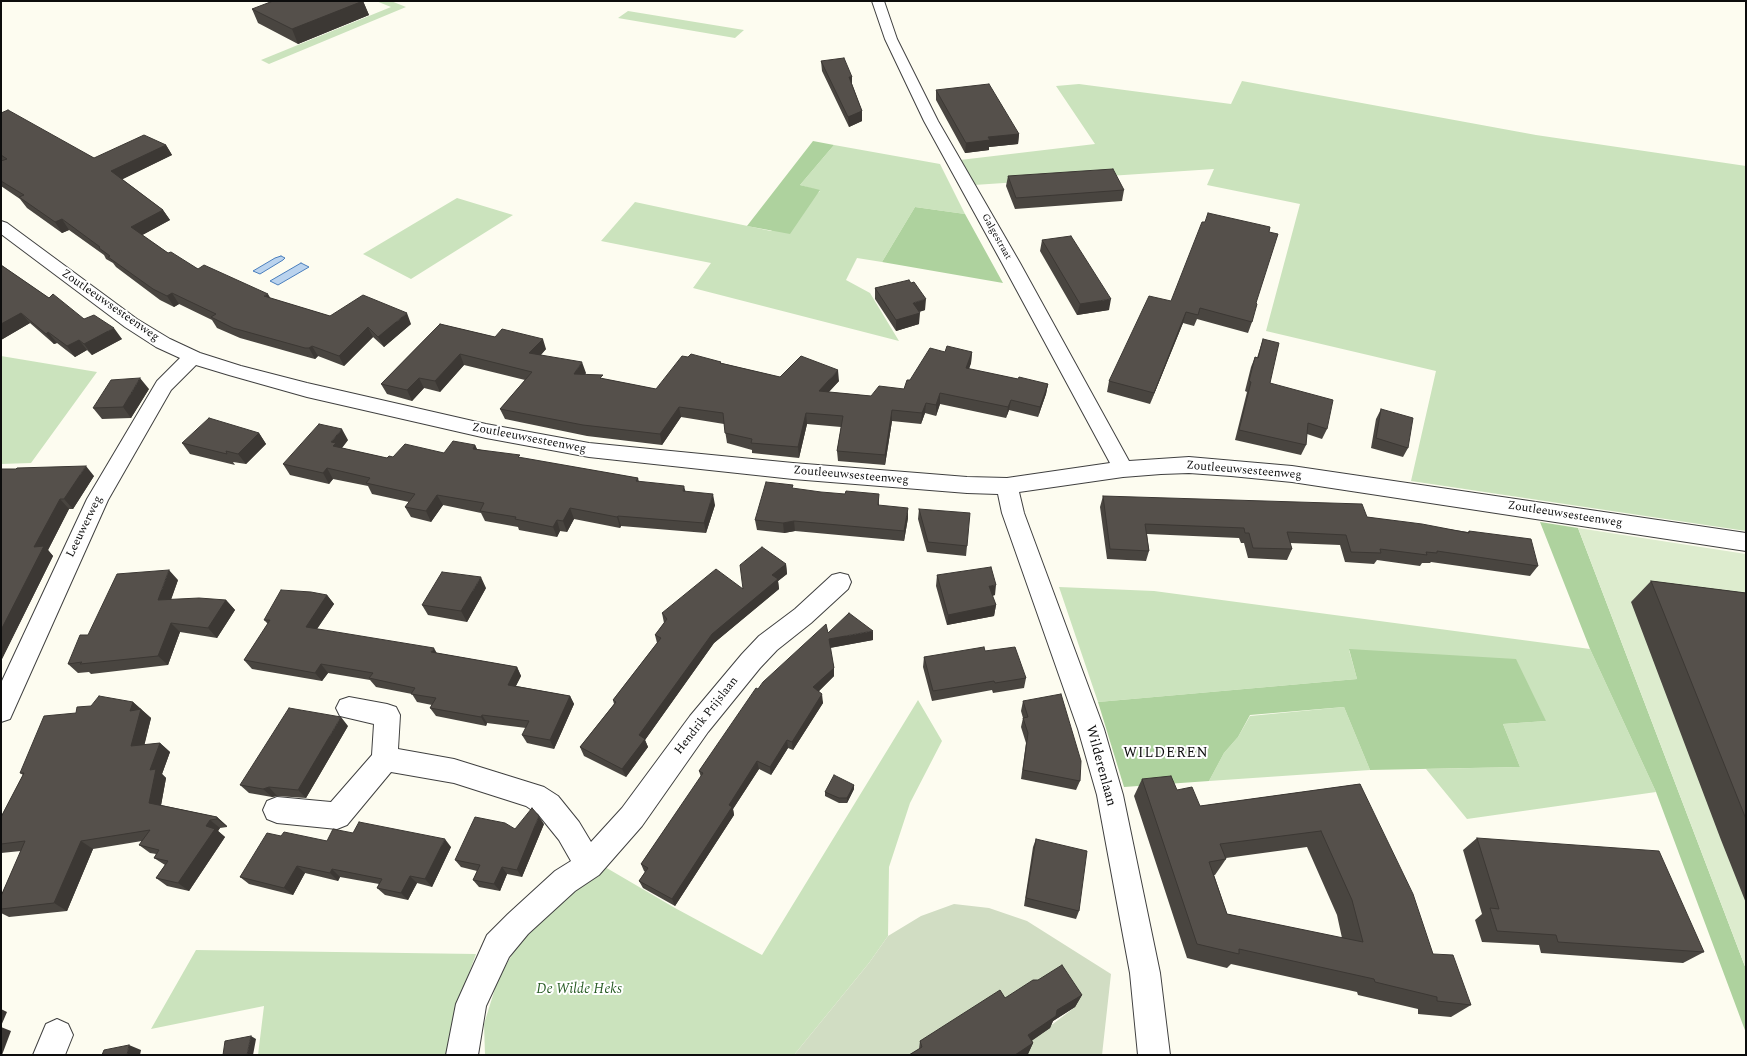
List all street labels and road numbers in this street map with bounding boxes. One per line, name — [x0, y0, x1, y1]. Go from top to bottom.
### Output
street label: Galgestraat — [978, 212, 1014, 262]
street label: Zoutleeuwsesteenweg — [58, 267, 162, 345]
street label: Zoutleeuwsesteenweg — [471, 421, 587, 457]
street label: Zoutleeuwsesteenweg — [1186, 459, 1302, 483]
street label: Zoutleeuwsesteenweg — [793, 464, 909, 488]
street label: Leeuwerweg — [64, 494, 106, 560]
street label: Zoutleeuwsesteenweg — [1507, 499, 1623, 531]
street label: Hendrik Prijslaan — [672, 674, 742, 758]
street label: Wilderenlaan — [1081, 724, 1119, 808]

